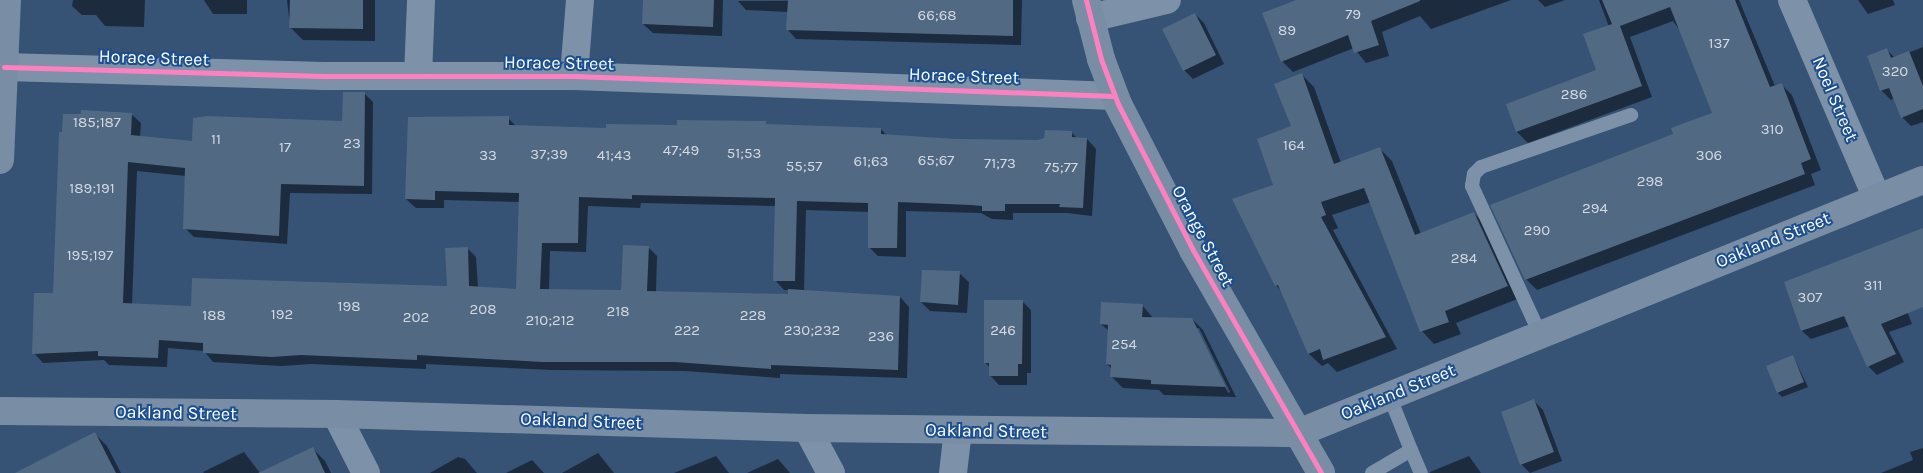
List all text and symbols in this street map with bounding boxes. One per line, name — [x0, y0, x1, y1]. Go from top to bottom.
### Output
house number: 79 — [1345, 6, 1361, 24]
house number: 66;68 — [918, 7, 956, 25]
house number: 89 — [1278, 22, 1296, 40]
house number: 137 — [1709, 35, 1729, 53]
street label: Horace Street — [98, 45, 210, 71]
street label: Horace Street — [504, 51, 614, 75]
street label: Noel Street — [1807, 53, 1863, 145]
street label: Horace Street — [908, 63, 1020, 89]
house number: 320 — [1882, 63, 1908, 81]
house number: 286 — [1561, 86, 1587, 104]
house number: 185;187 — [73, 114, 121, 132]
house number: 310 — [1761, 121, 1783, 139]
house number: 11 — [211, 131, 221, 149]
house number: 23 — [343, 135, 361, 153]
house number: 164 — [1283, 137, 1305, 155]
house number: 17 — [279, 139, 291, 157]
house number: 47;49 — [663, 142, 699, 160]
house number: 51;53 — [727, 145, 761, 163]
house number: 37;39 — [530, 146, 568, 164]
house number: 33 — [479, 147, 497, 165]
house number: 41;43 — [597, 147, 631, 165]
house number: 306 — [1696, 147, 1722, 165]
house number: 65;67 — [918, 152, 954, 170]
house number: 61;63 — [854, 153, 888, 171]
house number: 71;73 — [984, 155, 1016, 173]
house number: 55;57 — [786, 158, 822, 176]
house number: 75;77 — [1044, 159, 1078, 177]
house number: 298 — [1637, 173, 1663, 191]
house number: 189;191 — [69, 180, 115, 198]
street label: Orange Street — [1167, 181, 1239, 291]
house number: 294 — [1582, 200, 1608, 218]
street label: Oakland Street — [1712, 207, 1834, 273]
house number: 290 — [1524, 222, 1550, 240]
house number: 195;197 — [67, 247, 113, 265]
house number: 284 — [1451, 250, 1477, 268]
house number: 311 — [1864, 277, 1882, 295]
house number: 307 — [1798, 289, 1822, 307]
house number: 198 — [338, 298, 360, 316]
house number: 208 — [470, 301, 496, 319]
house number: 218 — [607, 303, 629, 321]
house number: 192 — [271, 306, 293, 324]
house number: 188 — [202, 307, 226, 325]
house number: 228 — [740, 307, 766, 325]
house number: 202 — [403, 309, 429, 327]
house number: 210;212 — [526, 312, 574, 330]
house number: 222 — [674, 322, 700, 340]
house number: 230;232 — [784, 322, 840, 340]
house number: 246 — [990, 322, 1016, 340]
house number: 236 — [868, 328, 894, 346]
house number: 254 — [1111, 336, 1137, 354]
street label: Oakland Street — [1337, 359, 1459, 425]
street label: Oakland Street — [115, 401, 237, 425]
street label: Oakland Street — [520, 408, 642, 434]
street label: Oakland Street — [925, 419, 1047, 443]

